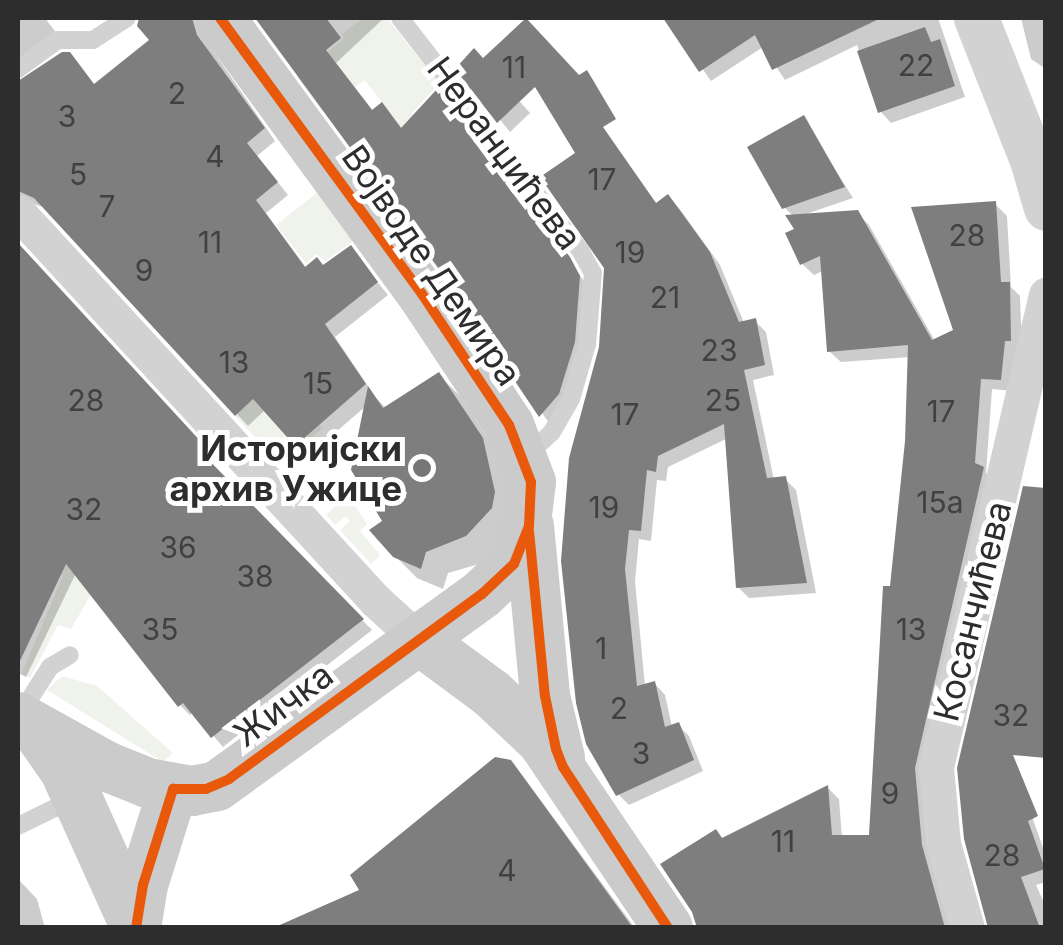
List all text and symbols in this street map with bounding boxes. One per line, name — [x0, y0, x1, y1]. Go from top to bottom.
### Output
house number: 22 — [898, 47, 934, 83]
street label: Неранџићева — [419, 48, 591, 258]
house number: 11 — [502, 49, 526, 85]
house number: 2 — [168, 75, 186, 111]
house number: 3 — [58, 98, 76, 134]
street label: Војводе Демира — [333, 137, 531, 393]
house number: 4 — [205, 138, 225, 174]
house number: 5 — [69, 156, 87, 192]
house number: 17 — [587, 161, 617, 197]
house number: 7 — [99, 188, 115, 224]
house number: 28 — [949, 217, 985, 253]
house number: 11 — [198, 224, 222, 260]
house number: 19 — [615, 234, 645, 270]
house number: 9 — [135, 252, 153, 288]
house number: 21 — [650, 279, 680, 315]
house number: 23 — [701, 332, 737, 368]
house number: 13 — [219, 344, 249, 380]
house number: 15 — [303, 365, 333, 401]
house number: 28 — [68, 382, 104, 418]
house number: 25 — [705, 382, 741, 418]
house number: 17 — [926, 393, 956, 429]
house number: 17 — [610, 396, 640, 432]
place label: Историјски архив Ужице — [170, 427, 402, 509]
marker: Историјски архив Ужице — [411, 457, 433, 479]
house number: 15a — [916, 484, 964, 520]
house number: 19 — [589, 489, 619, 525]
house number: 32 — [66, 491, 102, 527]
street label: Косанчићева — [924, 497, 1020, 725]
house number: 36 — [159, 529, 197, 565]
house number: 38 — [236, 558, 274, 594]
house number: 35 — [142, 611, 178, 647]
house number: 13 — [896, 611, 926, 647]
house number: 1 — [595, 630, 607, 666]
street label: Жичка — [225, 653, 341, 755]
house number: 2 — [610, 690, 628, 726]
house number: 32 — [993, 697, 1029, 733]
house number: 3 — [632, 735, 650, 771]
house number: 9 — [881, 775, 899, 811]
house number: 11 — [771, 823, 795, 859]
house number: 28 — [984, 837, 1020, 873]
house number: 4 — [497, 852, 517, 888]

